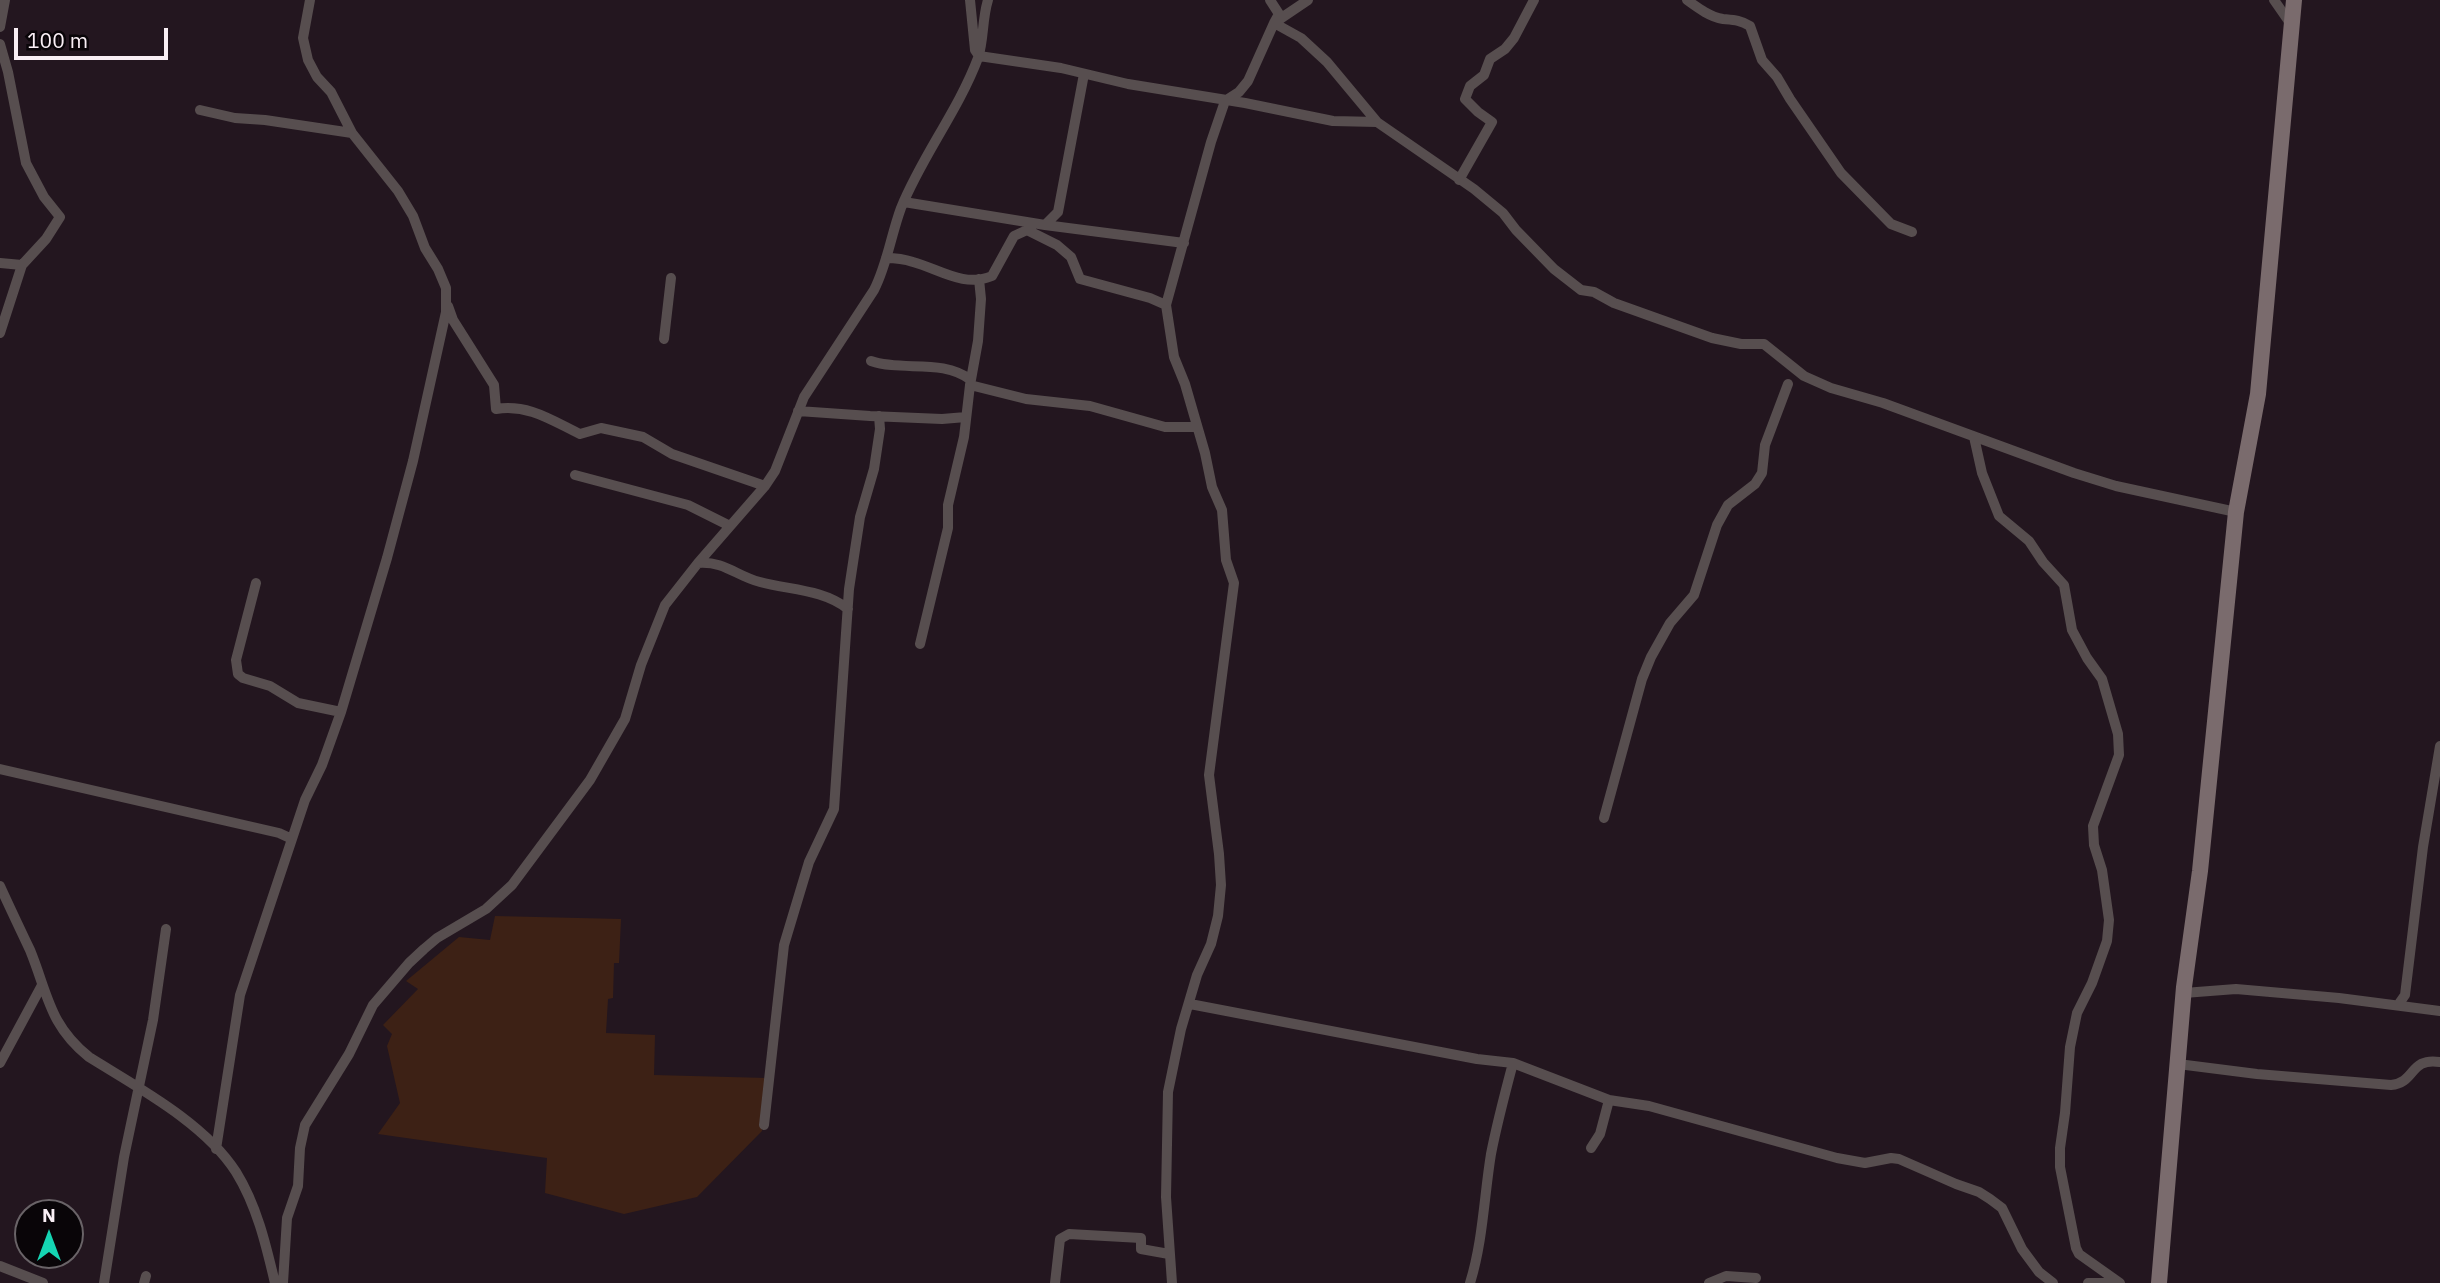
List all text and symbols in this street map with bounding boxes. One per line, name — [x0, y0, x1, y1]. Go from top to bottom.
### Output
scale bar — [18, 14, 172, 58]
text: 100 m — [27, 26, 88, 54]
north arrow — [14, 1199, 84, 1269]
text: N — [42, 1203, 56, 1227]

